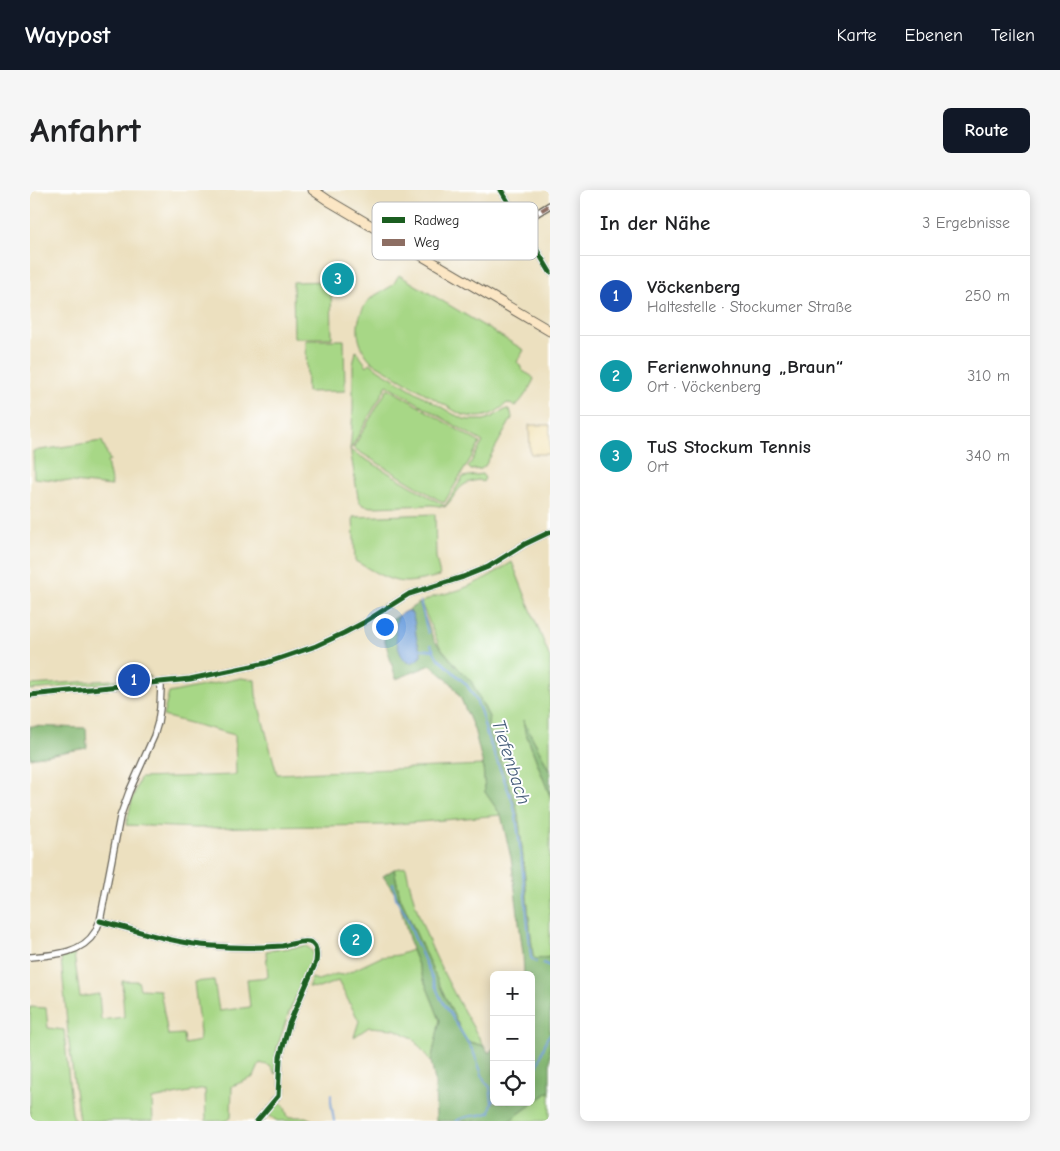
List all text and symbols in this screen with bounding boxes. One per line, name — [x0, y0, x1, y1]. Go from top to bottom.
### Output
text: Waypost — [25, 21, 110, 49]
text: Karte — [836, 25, 877, 46]
text: Ebenen — [905, 25, 963, 46]
text: Teilen — [991, 25, 1035, 46]
button: Route — [943, 108, 1030, 153]
text: Anfahrt — [30, 110, 141, 151]
legend — [372, 202, 538, 260]
text: In der Nähe — [600, 211, 710, 235]
text: Radweg — [414, 212, 459, 229]
text: 3 Ergebnisse — [922, 214, 1010, 232]
text: Weg — [414, 234, 440, 251]
pin: 3 — [322, 260, 354, 298]
text: Vöckenberg — [647, 276, 741, 298]
text: 1 — [613, 287, 619, 305]
text: 250 m — [965, 287, 1010, 305]
text: Haltestelle · Stockumer Straße — [647, 298, 852, 316]
text: Ferienwohnung „Braun“ — [647, 356, 843, 378]
text: 2 — [612, 367, 620, 385]
text: 310 m — [967, 367, 1010, 385]
text: Ort · Vöckenberg — [647, 378, 761, 396]
text: TuS Stockum Tennis — [647, 436, 811, 458]
text: 3 — [612, 447, 620, 465]
text: 340 m — [966, 447, 1010, 465]
text: Ort — [647, 458, 668, 476]
your location — [372, 614, 398, 640]
pin: 1 — [118, 661, 150, 699]
water label: Tiefenbach — [487, 717, 535, 807]
pin: 2 — [340, 921, 372, 959]
map controls — [490, 971, 535, 1106]
button: + — [490, 971, 535, 1016]
button: − — [490, 1016, 535, 1061]
button: locate — [490, 1061, 535, 1106]

